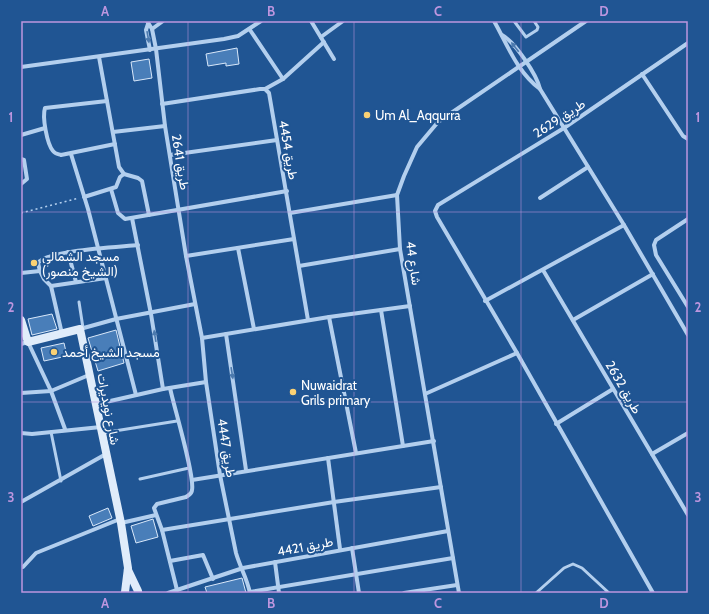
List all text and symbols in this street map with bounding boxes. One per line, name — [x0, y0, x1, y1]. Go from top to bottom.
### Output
text: A — [101, 3, 110, 19]
text: B — [267, 3, 275, 19]
text: C — [434, 3, 442, 19]
text: D — [599, 3, 609, 19]
one-way arrow — [145, 31, 151, 43]
one-way arrow — [510, 42, 519, 53]
street label: طريق 2629 — [530, 95, 589, 142]
place label: Um Al_Aqqurra — [375, 107, 461, 123]
text: 1 — [9, 109, 13, 125]
text: 1 — [696, 109, 700, 125]
marker: Um Al_Aqqurra — [362, 110, 372, 120]
street label: طريق 4454 — [275, 119, 302, 181]
street label: طريق 2641 — [168, 133, 193, 191]
street label: شارع 44 — [401, 240, 425, 286]
place label: مسجد الشمالي (الشيخ منصور) — [42, 248, 119, 281]
marker: مسجد الشمالي (الشيخ منصور) — [29, 258, 39, 268]
text: 2 — [8, 299, 15, 315]
text: 2 — [695, 299, 702, 315]
one-way arrow — [152, 330, 158, 342]
place label: مسجد الشيخ أحمد — [62, 344, 160, 362]
marker: مسجد الشيخ أحمد — [49, 347, 59, 357]
street label: طريق 2632 — [602, 358, 646, 417]
one-way arrow — [229, 366, 235, 379]
street label: شارع نويديرات — [92, 372, 124, 447]
place label: Nuwaidrat Grils primary — [301, 377, 371, 408]
marker: Nuwaidrat Grils primary — [288, 387, 298, 397]
street label: طريق 4447 — [213, 417, 240, 479]
text: 3 — [7, 489, 15, 505]
text: 3 — [694, 489, 702, 505]
street label: طريق 4421 — [276, 533, 334, 560]
text: A — [101, 595, 110, 611]
text: B — [267, 595, 275, 611]
text: C — [434, 595, 442, 611]
text: D — [599, 595, 609, 611]

